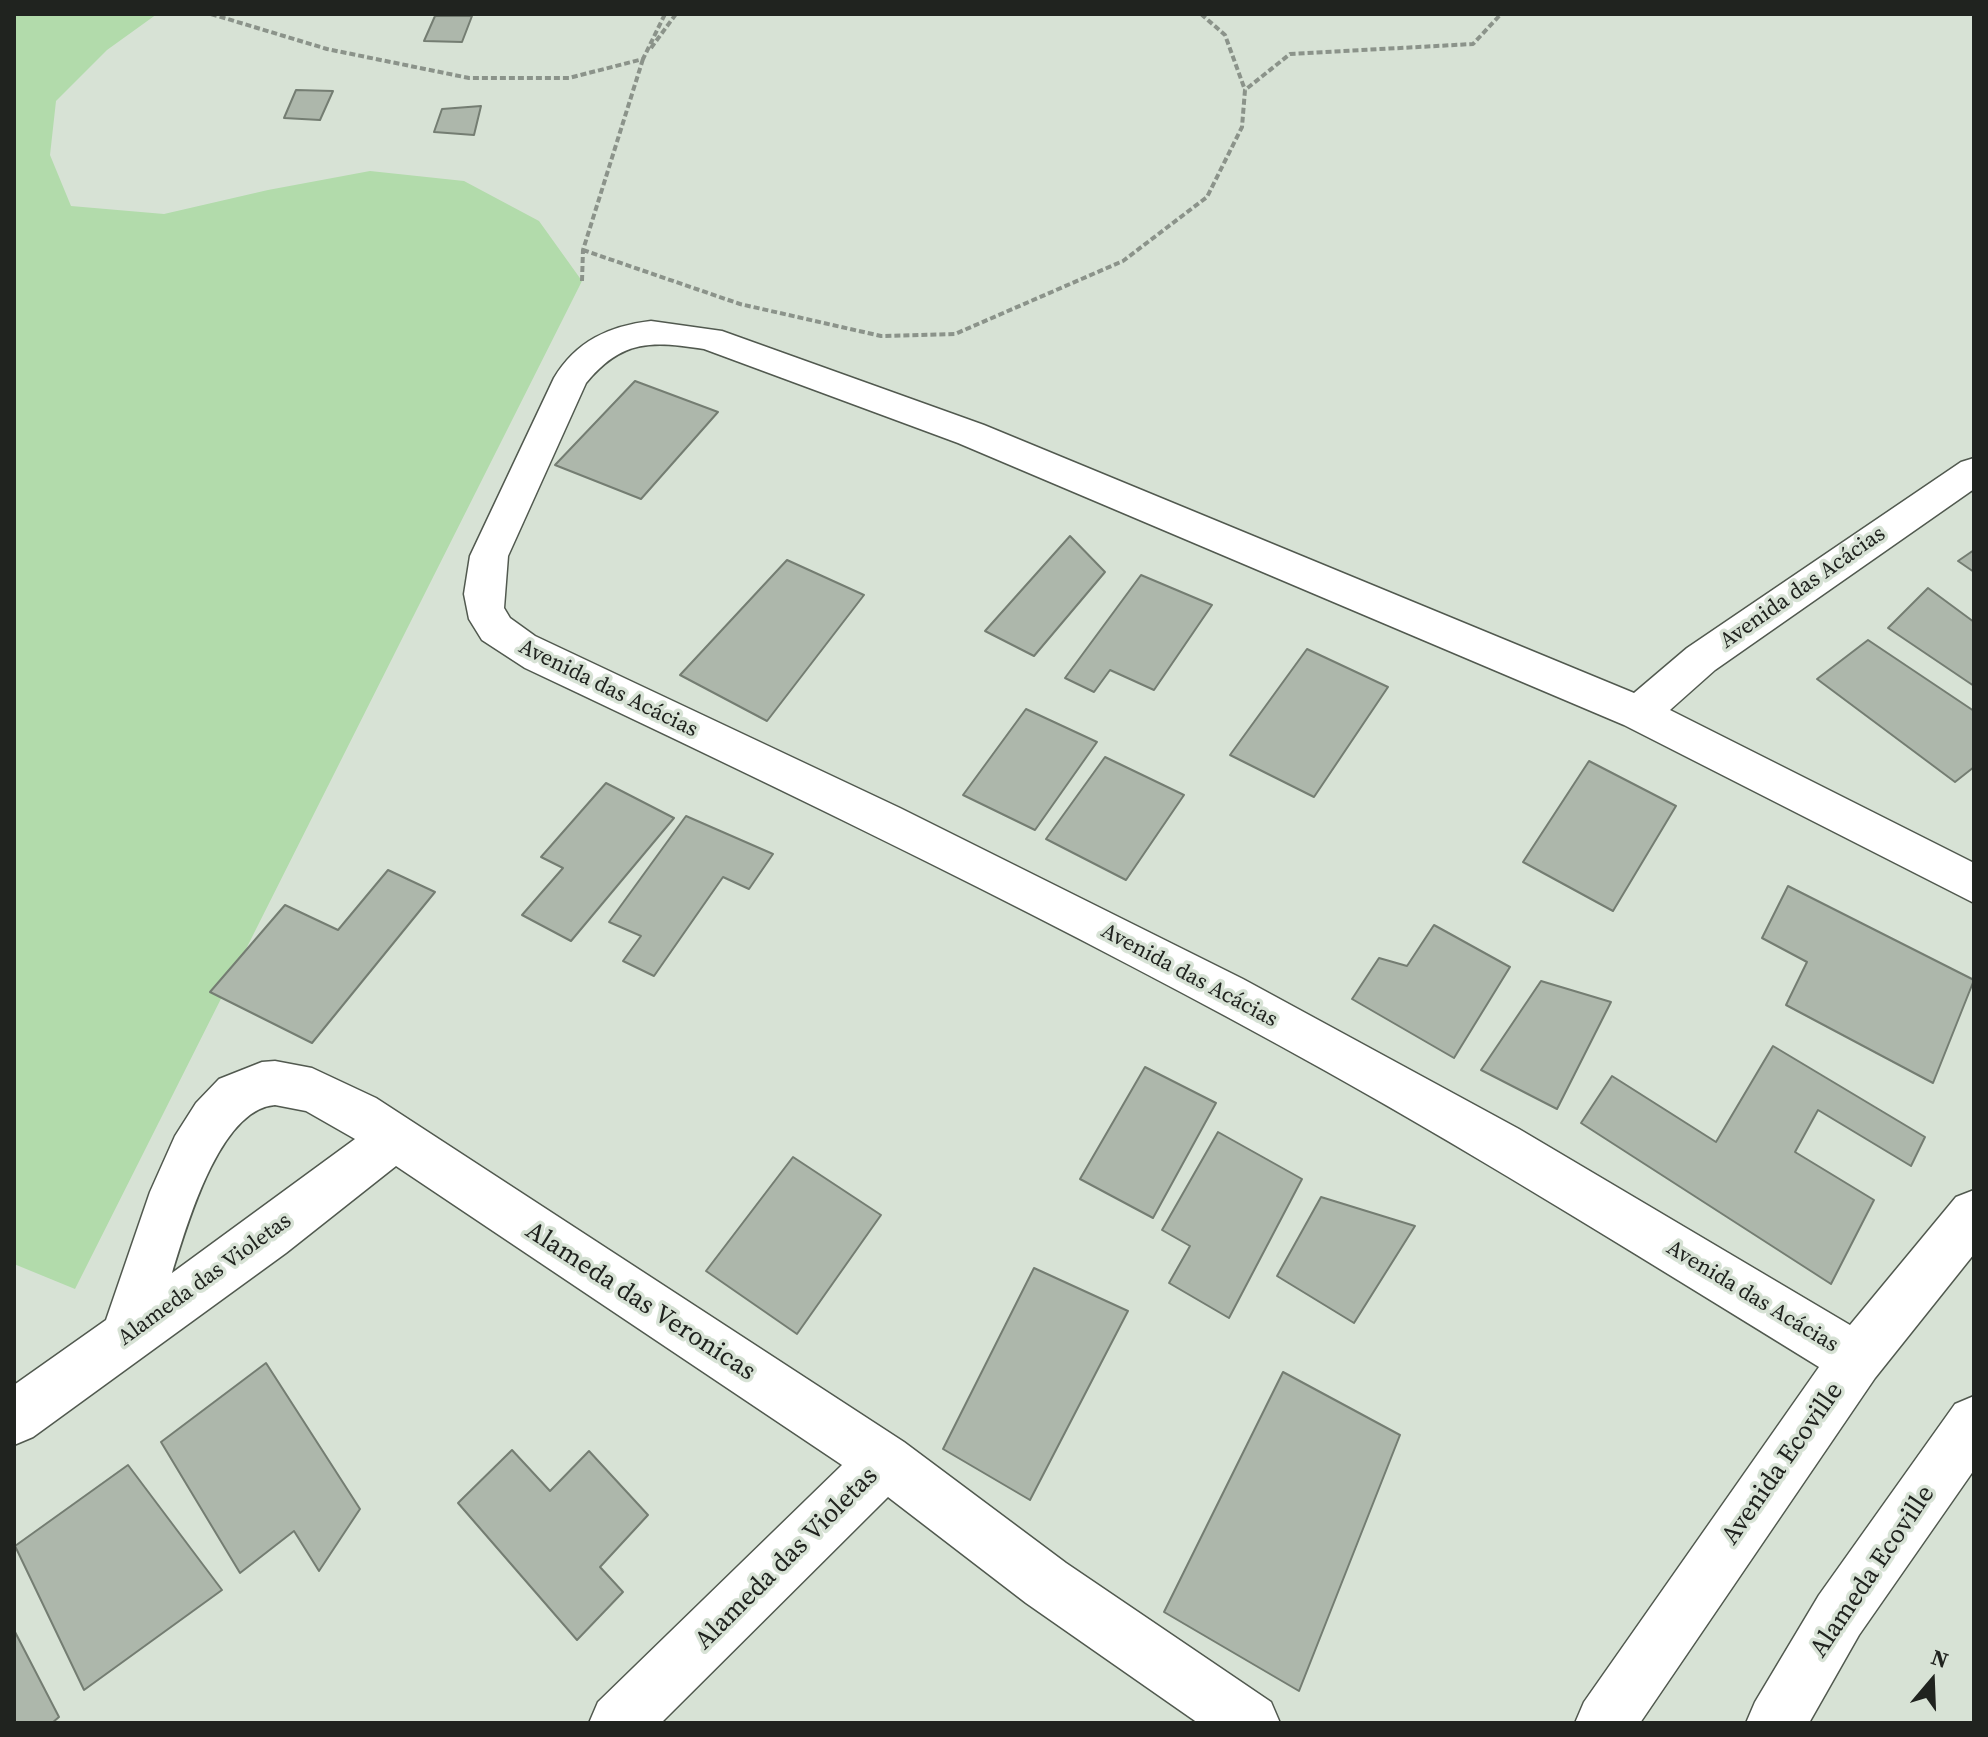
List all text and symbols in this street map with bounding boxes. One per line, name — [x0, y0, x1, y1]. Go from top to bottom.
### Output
street label: Avenida das Acácias — [1715, 521, 1891, 655]
street label: Avenida das Acácias — [514, 634, 702, 744]
street label: Avenida das Acácias — [1096, 918, 1282, 1034]
street label: Alameda das Violetas — [113, 1208, 297, 1352]
street label: Alameda das Veronicas — [519, 1216, 761, 1388]
street label: Avenida das Acácias — [1661, 1235, 1843, 1359]
street label: Avenida Ecoville — [1715, 1377, 1851, 1551]
street label: Alameda das Violetas — [689, 1461, 885, 1657]
street label: Alameda Ecoville — [1804, 1480, 1942, 1664]
north arrow — [1892, 1641, 1972, 1721]
text: N — [1927, 1642, 1952, 1675]

